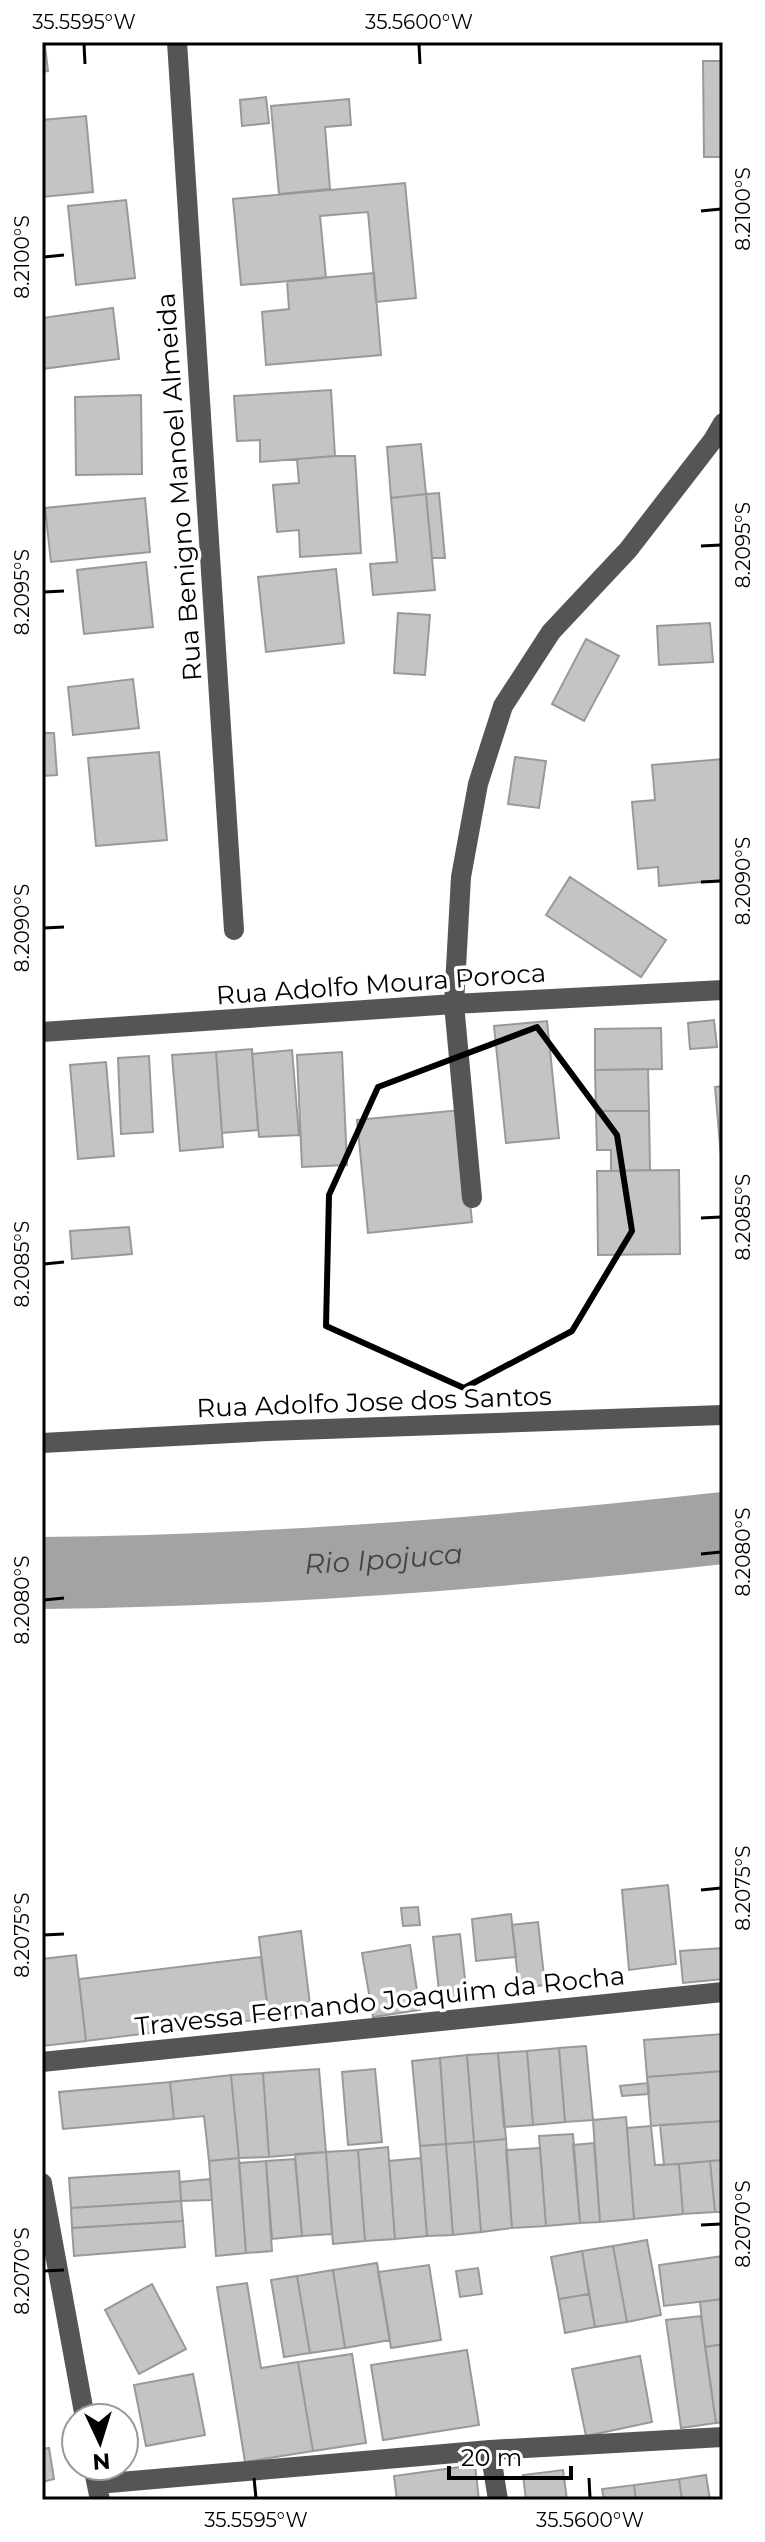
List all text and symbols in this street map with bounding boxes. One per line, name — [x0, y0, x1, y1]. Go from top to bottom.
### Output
text: 35.5595°W — [32, 10, 136, 34]
text: 35.5600°W — [365, 10, 473, 34]
text: 8.2100°S — [731, 167, 755, 251]
text: 8.2100°S — [10, 215, 34, 299]
street label: Rua Benigno Manoel Almeida — [149, 292, 209, 682]
text: 8.2095°S — [731, 502, 755, 588]
text: 8.2095°S — [10, 549, 34, 635]
text: 8.2090°S — [731, 837, 755, 925]
text: 8.2090°S — [10, 884, 34, 972]
street label: Rua Adolfo Moura Poroca — [215, 957, 547, 1011]
text: 8.2085°S — [731, 1174, 755, 1260]
text: 8.2085°S — [10, 1221, 34, 1307]
street label: Rua Adolfo Jose dos Santos — [196, 1380, 552, 1424]
text: 8.2080°S — [731, 1507, 755, 1597]
water label: Rio Ipojuca — [304, 1536, 464, 1581]
text: 8.2080°S — [10, 1555, 34, 1645]
text: 8.2075°S — [731, 1845, 755, 1931]
text: 8.2075°S — [10, 1892, 34, 1978]
street label: Travessa Fernando Joaquim da Rocha — [133, 1959, 627, 2043]
text: 8.2070°S — [731, 2180, 755, 2268]
text: 8.2070°S — [10, 2227, 34, 2315]
north arrow — [60, 2402, 140, 2482]
scale bar — [449, 2430, 571, 2480]
text: 20 m — [461, 2443, 522, 2472]
text: N — [92, 2447, 111, 2476]
text: 35.5595°W — [204, 2508, 308, 2532]
text: 35.5600°W — [536, 2508, 644, 2532]

